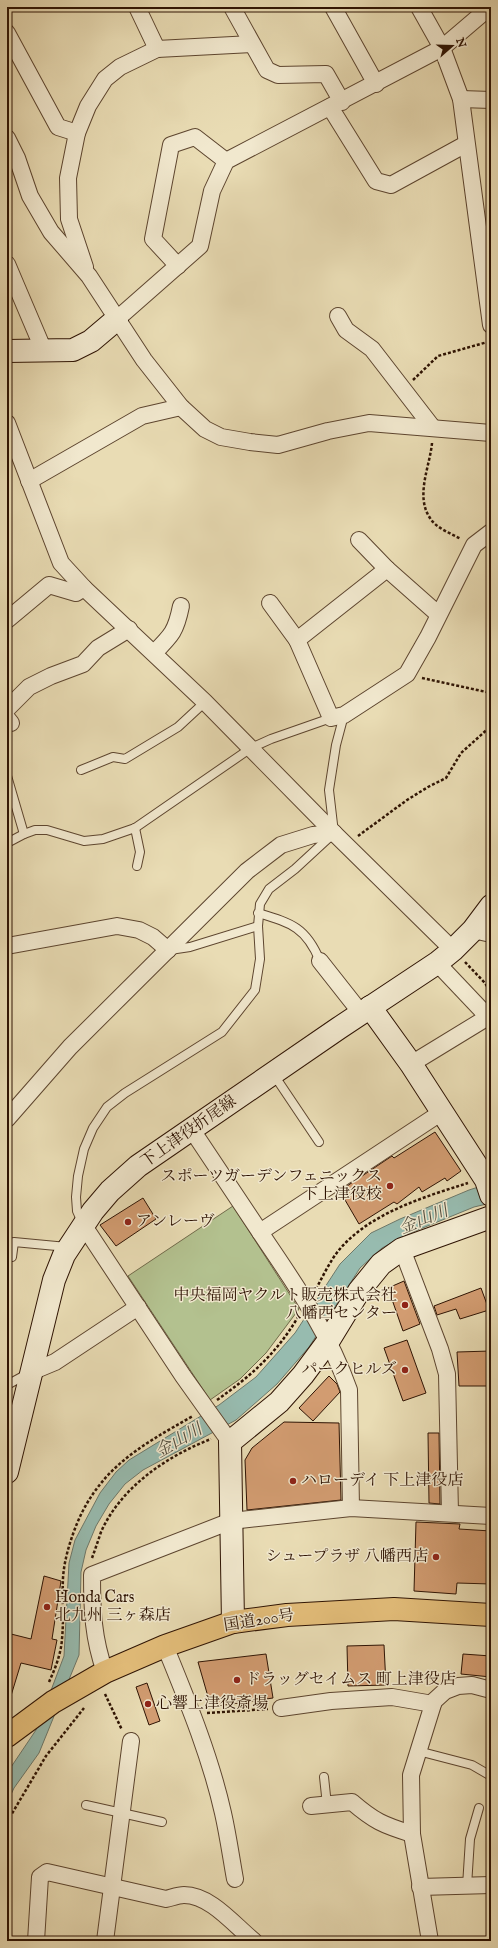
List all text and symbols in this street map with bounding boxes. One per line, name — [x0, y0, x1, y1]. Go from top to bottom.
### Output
north arrow — [432, 26, 472, 66]
text: N — [452, 35, 469, 50]
street label: 下上津役折尾線 — [137, 1092, 241, 1172]
place label: スポーツガーデンフェニックス 下上津役校 — [161, 1167, 382, 1205]
marker: スポーツガーデンフェニックス 下上津役校 — [385, 1181, 395, 1191]
water label: 金山川 — [396, 1200, 453, 1239]
place label: アンレーヴ — [136, 1212, 215, 1232]
marker: アンレーヴ — [123, 1217, 133, 1227]
place label: 中央福岡ヤクルト販売株式会社 八幡西センター — [173, 1286, 397, 1324]
marker: 中央福岡ヤクルト販売株式会社 八幡西センター — [400, 1300, 410, 1310]
place label: パークヒルズ — [301, 1360, 397, 1380]
marker: パークヒルズ — [400, 1365, 410, 1375]
water label: 金山川 — [152, 1418, 208, 1463]
place label: ハローデイ 下上津役店 — [301, 1471, 463, 1491]
marker: ハローデイ 下上津役店 — [288, 1476, 298, 1486]
place label: シュープラザ 八幡西店 — [266, 1547, 428, 1567]
marker: シュープラザ 八幡西店 — [431, 1552, 441, 1562]
place label: Honda Cars 北九州 三ヶ森店 — [55, 1588, 171, 1626]
marker: Honda Cars 北九州 三ヶ森店 — [42, 1602, 52, 1612]
street label: 国道200号 — [222, 1606, 296, 1636]
place label: ドラッグセイムス 町上津役店 — [245, 1670, 456, 1690]
marker: ドラッグセイムス 町上津役店 — [232, 1675, 242, 1685]
place label: 心響上津役斎場 — [156, 1694, 268, 1714]
marker: 心響上津役斎場 — [143, 1699, 153, 1709]

